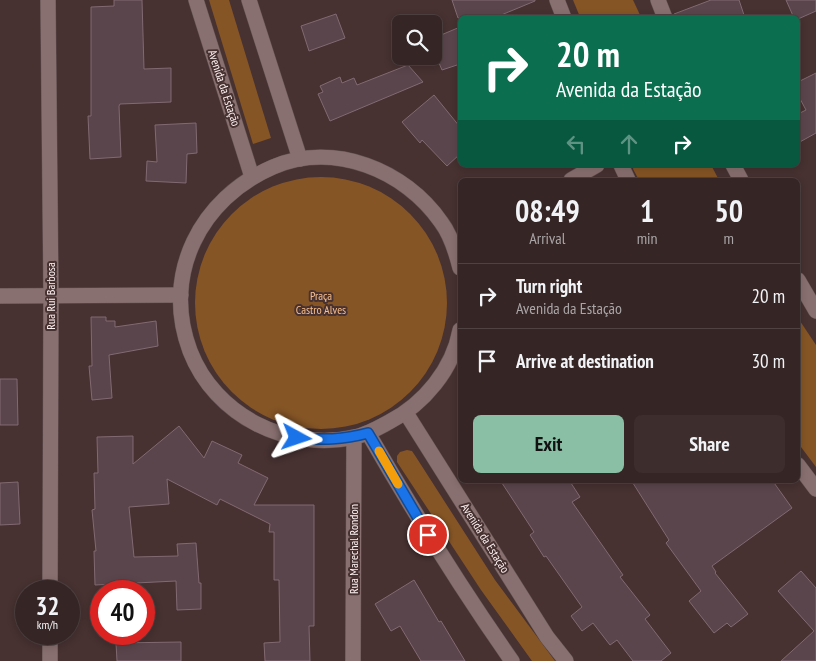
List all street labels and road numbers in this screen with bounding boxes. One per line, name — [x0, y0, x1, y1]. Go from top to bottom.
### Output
street label: Avenida da Estação — [205, 48, 244, 128]
street label: Rua Rui Barbosa — [43, 262, 58, 330]
street label: Avenida da Estação — [458, 500, 513, 575]
street label: Rua Marechal Rondon — [346, 504, 361, 594]

